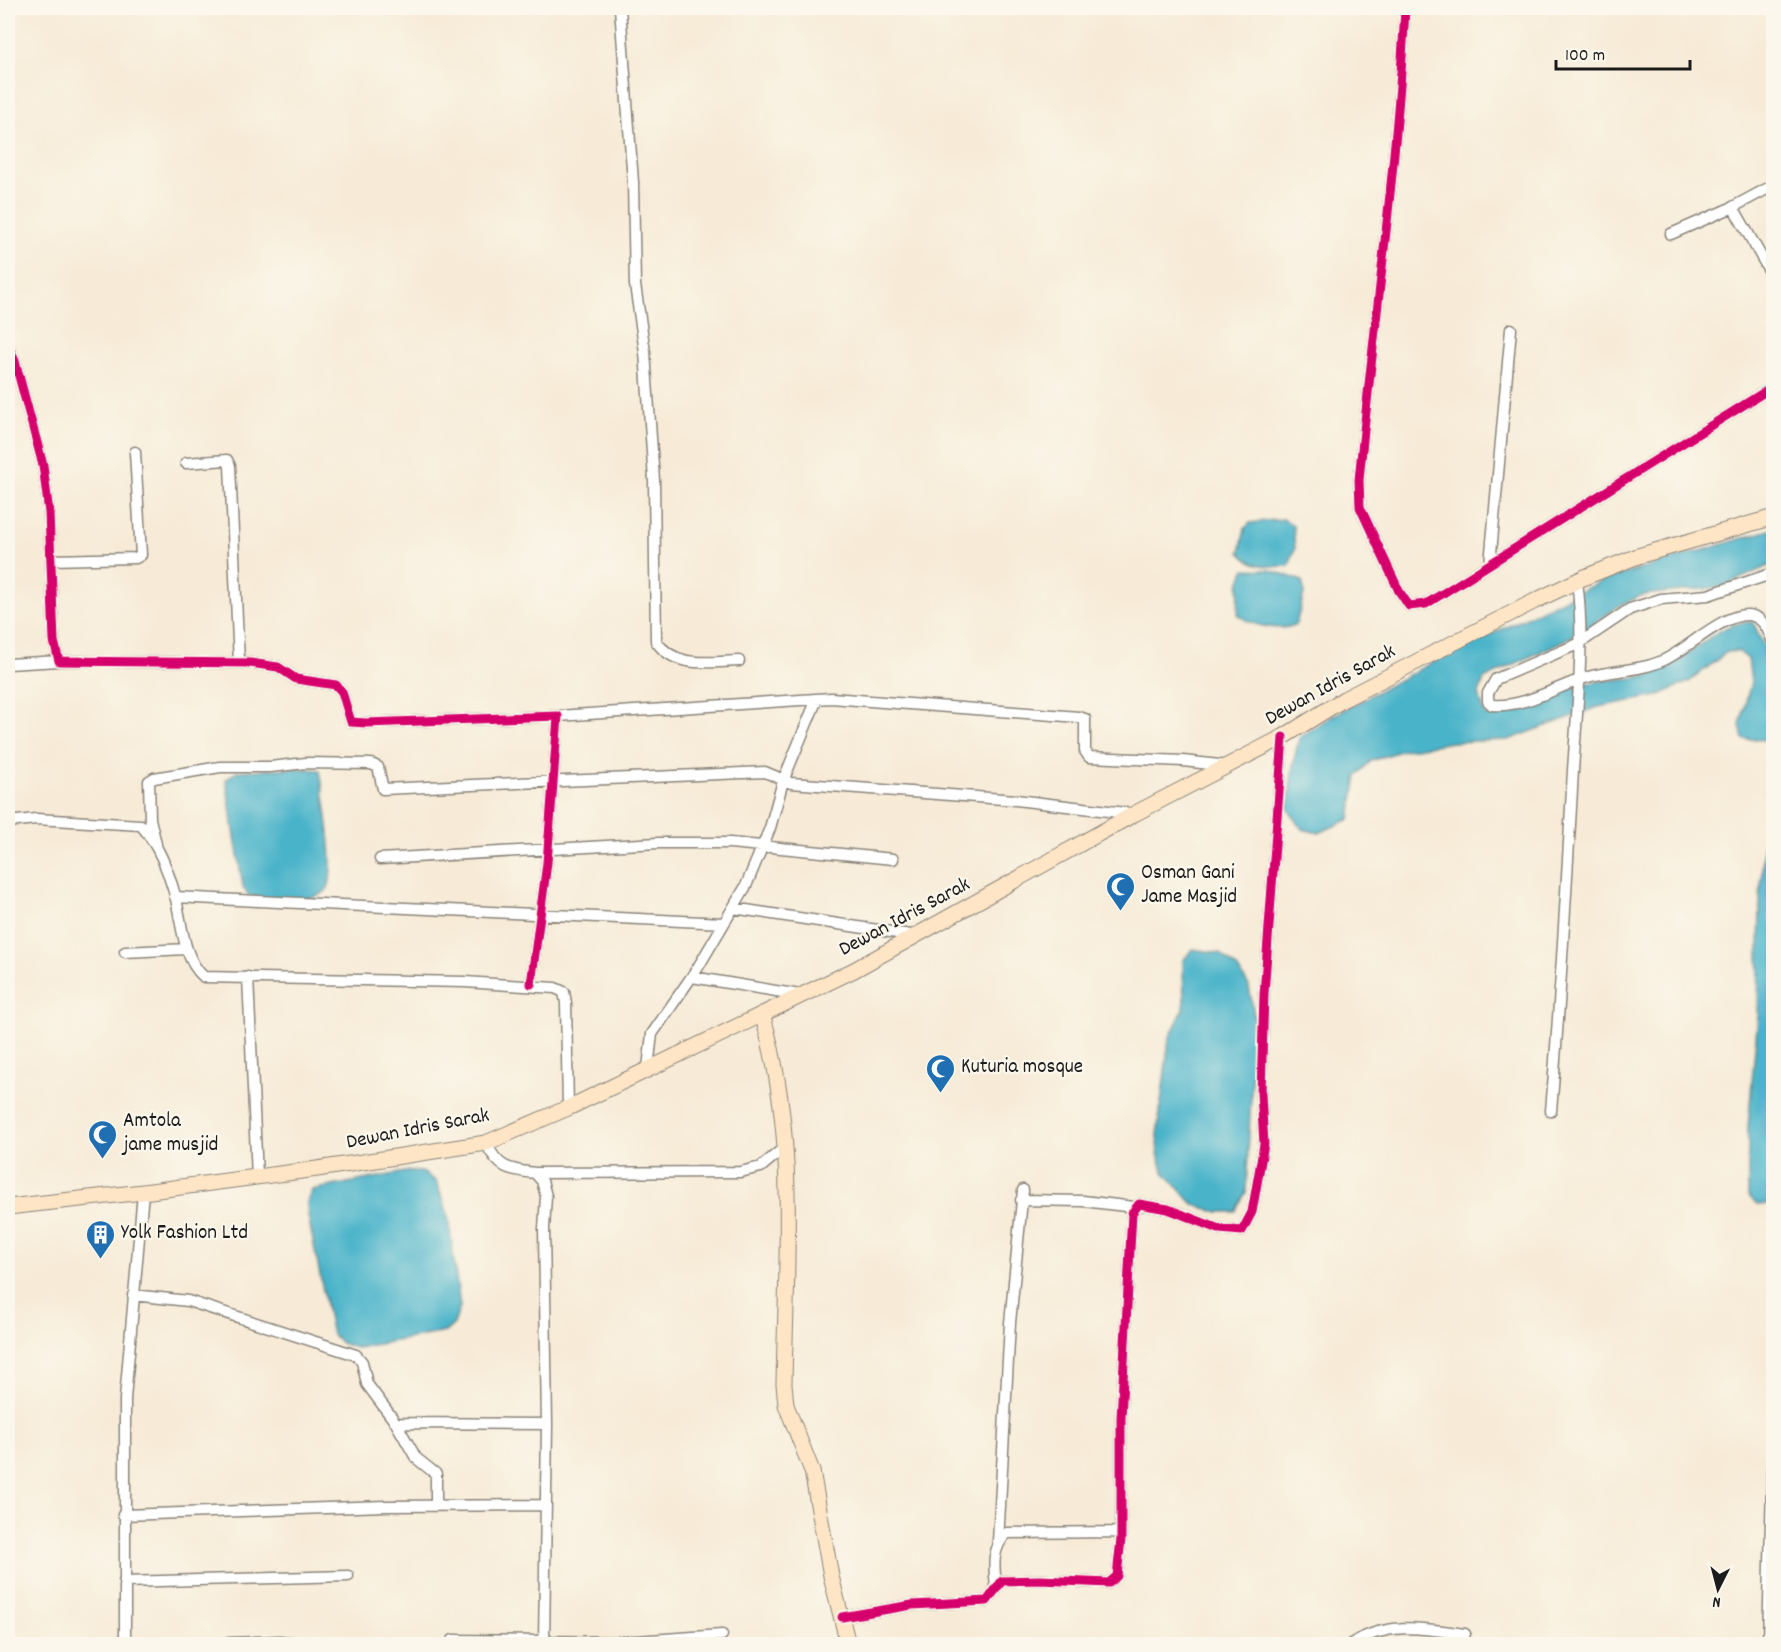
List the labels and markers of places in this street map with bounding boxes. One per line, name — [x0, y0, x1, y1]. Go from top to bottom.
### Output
place label: Osman Gani Jame Masjid — [1141, 859, 1237, 913]
mosque icon: Osman Gani Jame Masjid — [1104, 870, 1136, 912]
mosque icon: Kuturia mosque — [924, 1052, 956, 1094]
place label: Kuturia mosque — [961, 1053, 1083, 1083]
place label: Amtola jame musjid — [121, 1107, 218, 1161]
mosque icon: Amtola jame musjid — [86, 1118, 118, 1160]
building icon: Yolk Fashion Ltd — [84, 1218, 116, 1260]
place label: Yolk Fashion Ltd — [121, 1219, 248, 1249]

